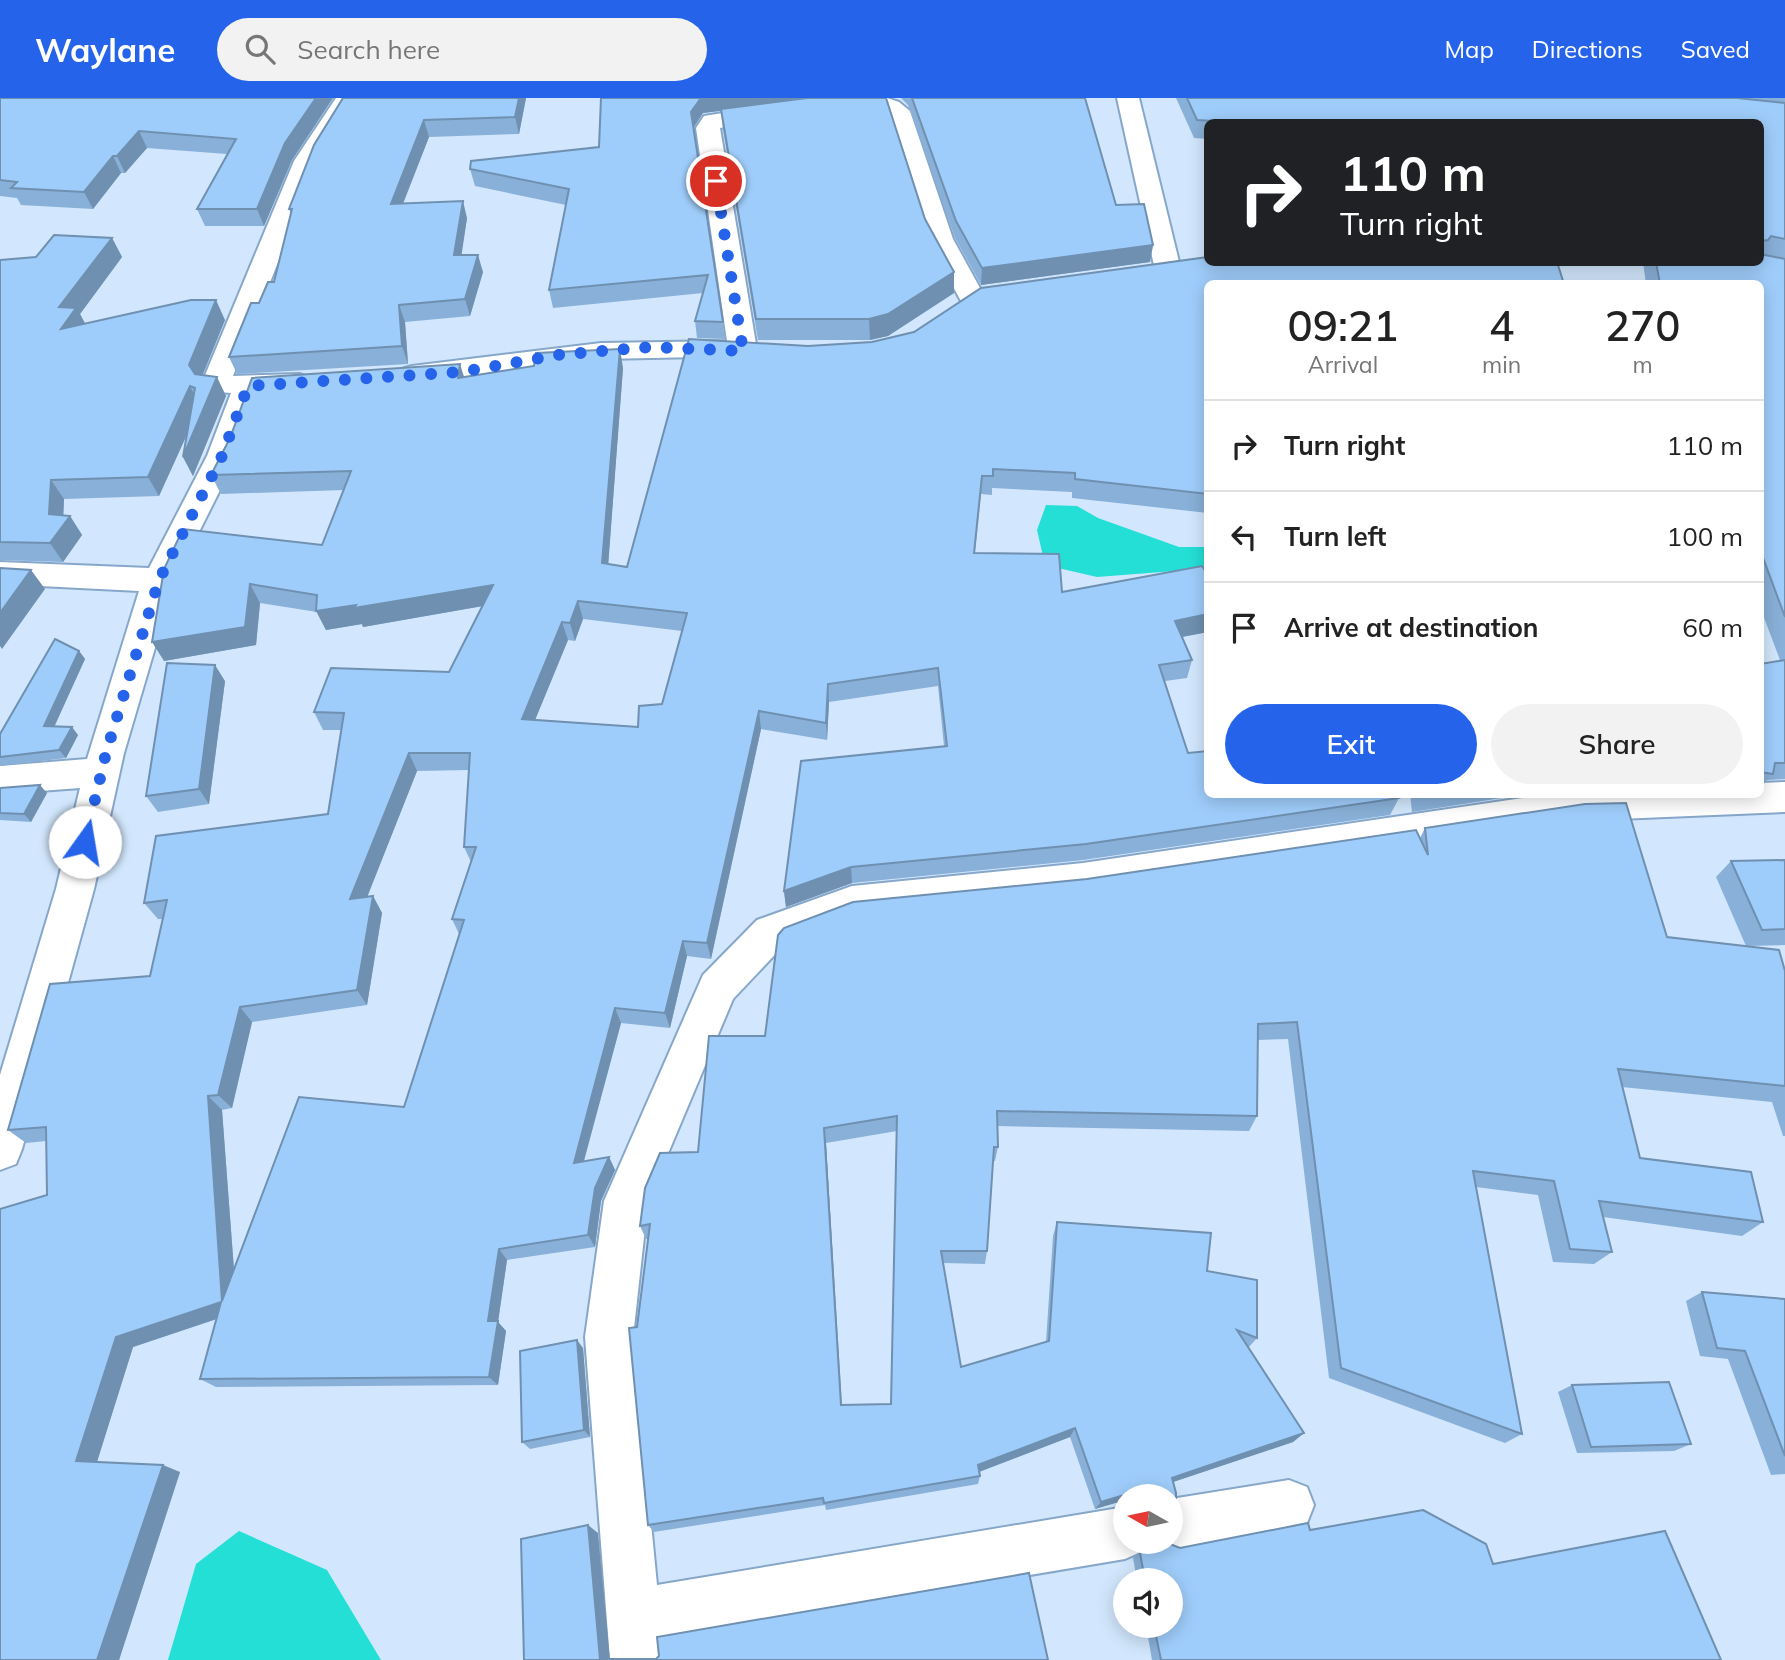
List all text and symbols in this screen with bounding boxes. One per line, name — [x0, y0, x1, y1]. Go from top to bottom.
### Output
search box — [217, 18, 707, 81]
text: Waylane — [35, 29, 175, 70]
icon: search — [241, 30, 279, 68]
text: Search here — [297, 33, 440, 66]
text: Map — [1444, 34, 1494, 64]
text: Directions — [1532, 34, 1643, 64]
text: Saved — [1681, 34, 1750, 64]
text: 110 m — [1340, 142, 1486, 203]
icon: right — [1225, 147, 1316, 238]
pin — [686, 151, 746, 211]
icon: arrive — [697, 162, 735, 200]
text: Turn right — [1340, 203, 1483, 243]
text: 09:21 — [1288, 299, 1398, 352]
text: 4 — [1489, 299, 1514, 352]
text: 270 — [1605, 299, 1680, 352]
text: Arrival — [1308, 350, 1378, 379]
text: min — [1482, 350, 1521, 379]
text: m — [1632, 350, 1653, 379]
icon: right — [1225, 427, 1263, 465]
text: Turn right — [1284, 429, 1405, 462]
text: 110 m — [1667, 429, 1743, 462]
icon: left — [1225, 518, 1263, 556]
text: Turn left — [1284, 520, 1386, 553]
text: 100 m — [1667, 520, 1743, 553]
icon: arrive — [1225, 609, 1263, 647]
text: Arrive at destination — [1284, 611, 1539, 644]
text: 60 m — [1682, 611, 1743, 644]
button: Exit — [1225, 704, 1477, 784]
button: Share — [1491, 704, 1743, 784]
position arrow — [48, 805, 122, 879]
north arrow — [1113, 1484, 1183, 1554]
map controls — [1113, 1484, 1183, 1638]
button: sound — [1113, 1568, 1183, 1638]

